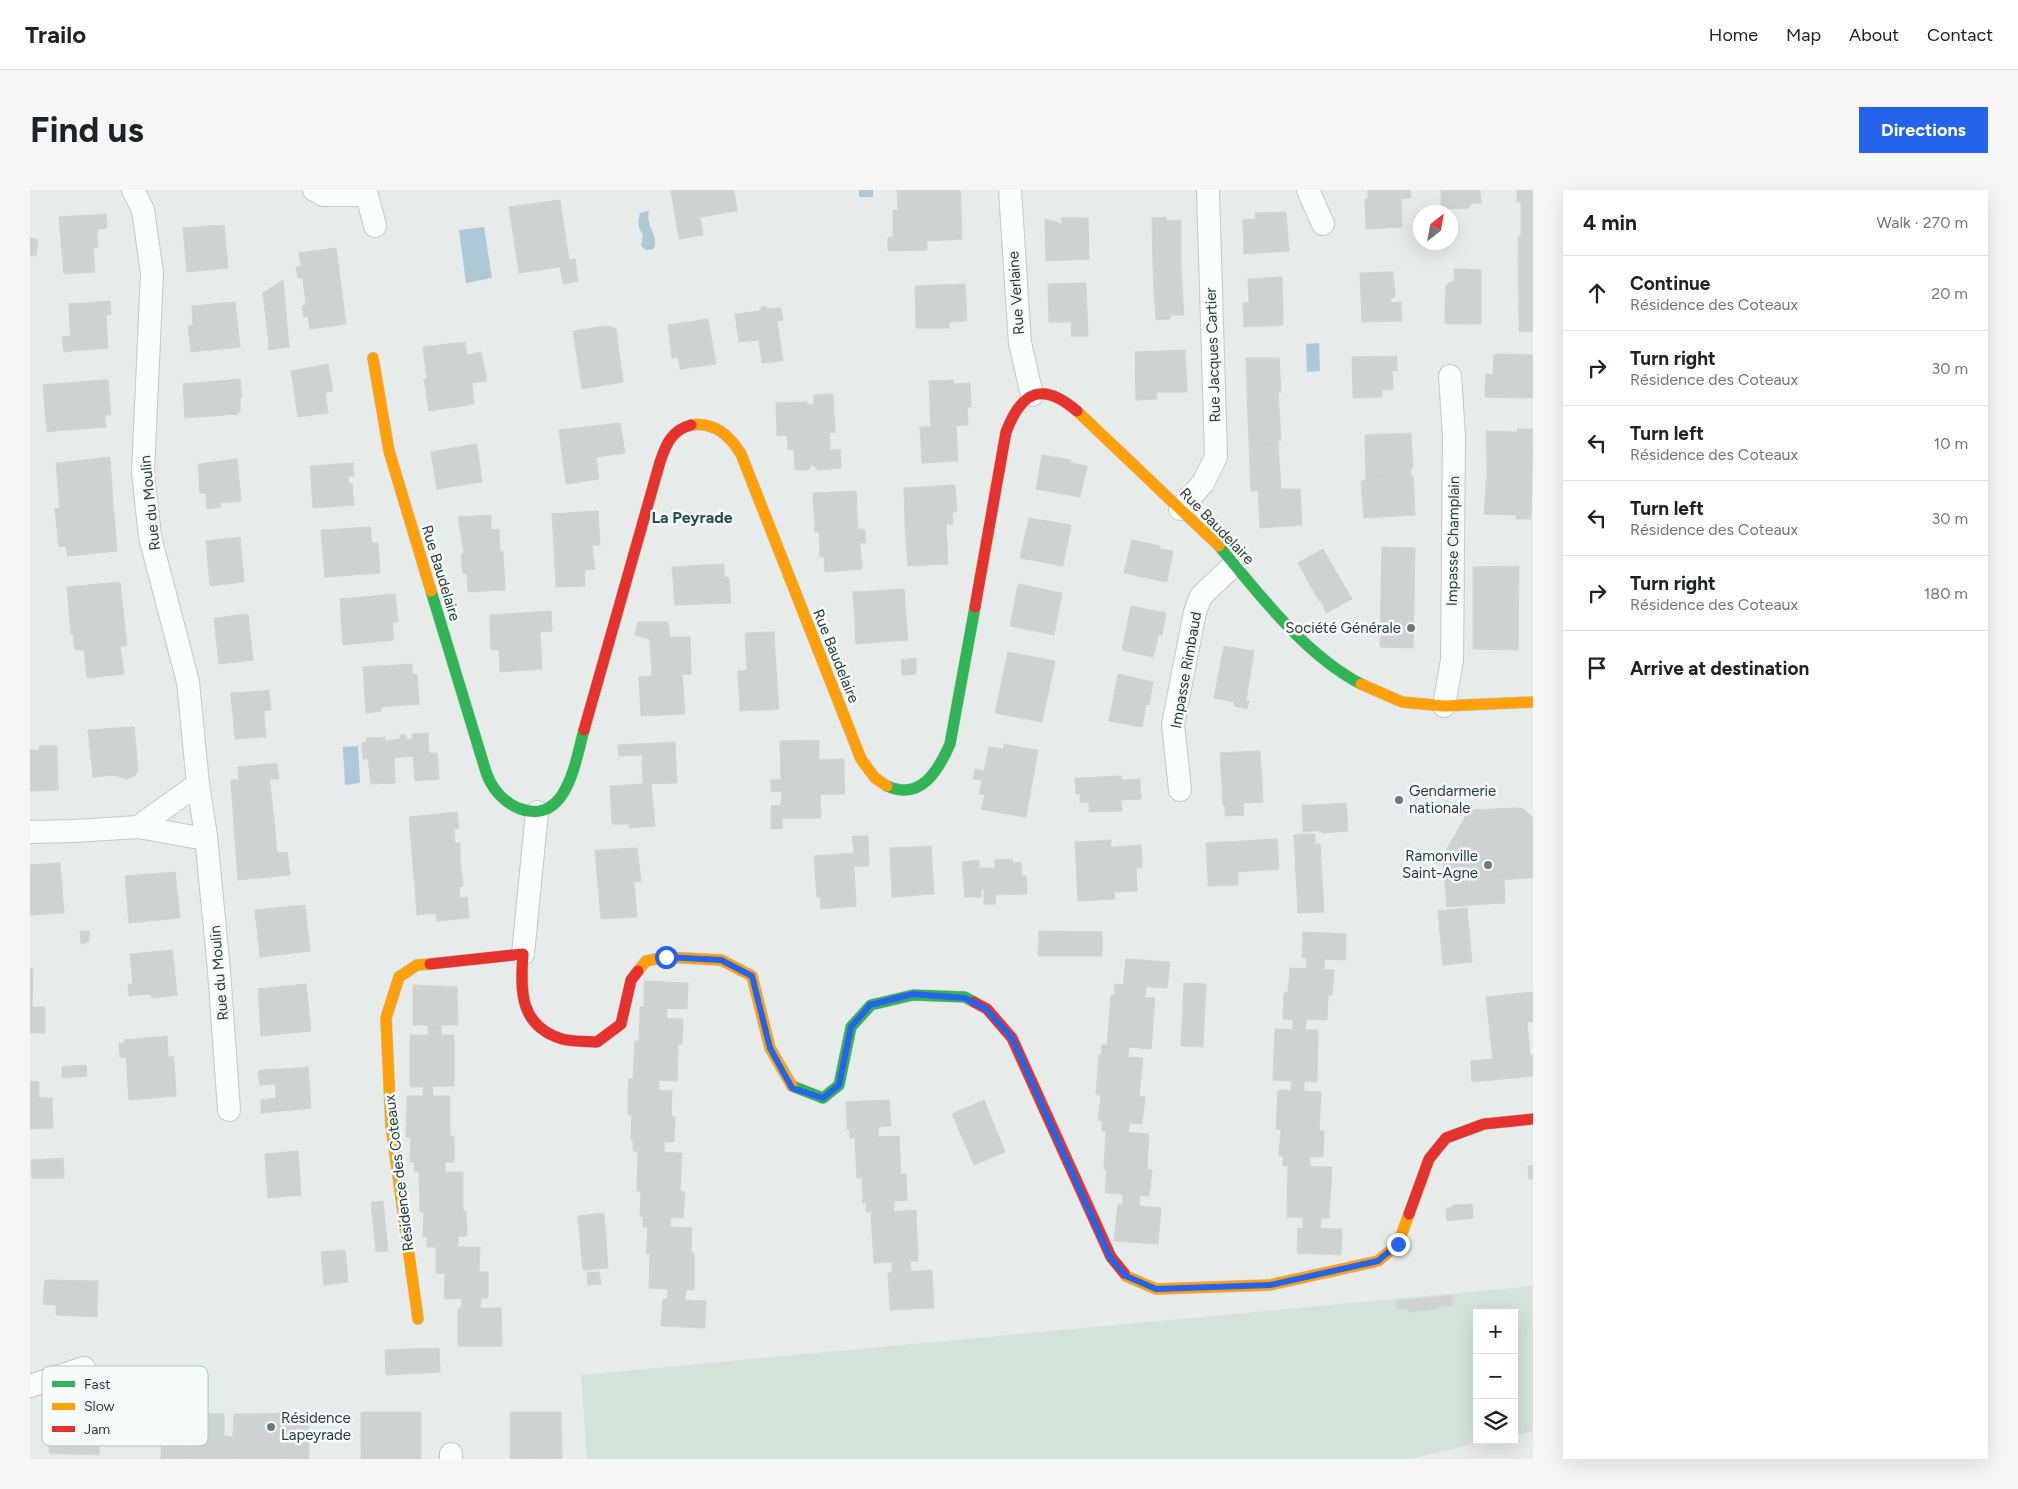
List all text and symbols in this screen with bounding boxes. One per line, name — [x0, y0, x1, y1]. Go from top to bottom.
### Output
text: Trailo — [25, 20, 86, 49]
text: Home — [1709, 24, 1758, 46]
text: Map — [1786, 24, 1821, 46]
text: About — [1849, 24, 1899, 46]
text: Contact — [1927, 24, 1993, 46]
button: Directions — [1859, 107, 1988, 153]
text: Find us — [30, 109, 144, 151]
north arrow — [1413, 205, 1458, 250]
text: 4 min — [1583, 210, 1637, 235]
text: Walk · 270 m — [1877, 213, 1968, 232]
street label: Rue Verlaine — [1004, 251, 1028, 335]
text: Continue — [1630, 272, 1710, 295]
icon: ahead — [1583, 279, 1611, 307]
text: 20 m — [1931, 284, 1968, 303]
street label: Rue Jacques Cartier — [1202, 287, 1224, 423]
text: Résidence des Coteaux — [1630, 295, 1798, 314]
text: Turn right — [1630, 347, 1716, 370]
icon: right — [1583, 354, 1611, 382]
text: 30 m — [1931, 359, 1968, 378]
text: Résidence des Coteaux — [1630, 370, 1798, 389]
text: Turn left — [1630, 422, 1704, 445]
icon: left — [1583, 429, 1611, 457]
text: 10 m — [1934, 434, 1968, 453]
text: Résidence des Coteaux — [1630, 445, 1798, 464]
street label: Rue du Moulin — [136, 455, 164, 551]
street label: Impasse Champlain — [1443, 476, 1463, 606]
street label: Rue Baudelaire — [1176, 484, 1258, 568]
text: Turn left — [1630, 497, 1704, 520]
icon: left — [1583, 504, 1611, 532]
district label: La Peyrade — [651, 508, 733, 527]
text: 30 m — [1931, 509, 1968, 528]
text: Résidence des Coteaux — [1630, 520, 1798, 539]
street label: Rue Baudelaire — [418, 523, 464, 623]
text: Turn right — [1630, 572, 1716, 595]
icon: right — [1583, 579, 1611, 607]
text: 180 m — [1924, 584, 1968, 603]
text: Résidence des Coteaux — [1630, 595, 1798, 614]
street label: Rue Baudelaire — [809, 606, 863, 706]
street label: Impasse Rimbaud — [1167, 610, 1205, 730]
place label: Société Générale — [1285, 619, 1401, 637]
marker: Société Générale — [1405, 622, 1417, 634]
icon: arrive — [1583, 654, 1611, 682]
text: Arrive at destination — [1630, 657, 1809, 680]
place label: Gendarmerie nationale — [1409, 782, 1496, 817]
marker: Gendarmerie nationale — [1393, 794, 1405, 806]
place label: Ramonville Saint-Agne — [1402, 847, 1478, 882]
marker: Ramonville Saint-Agne — [1482, 859, 1494, 871]
street label: Rue du Moulin — [206, 925, 232, 1021]
route start — [655, 946, 678, 969]
street label: Résidence des Coteaux — [380, 1094, 418, 1252]
route end — [1387, 1233, 1410, 1256]
map controls — [1473, 1309, 1518, 1444]
button: + — [1473, 1309, 1518, 1354]
button: − — [1473, 1354, 1518, 1399]
legend — [42, 1366, 208, 1446]
text: Fast — [84, 1376, 110, 1393]
text: Slow — [84, 1398, 115, 1415]
button: layers — [1473, 1399, 1518, 1444]
place label: Résidence Lapeyrade — [281, 1409, 351, 1444]
text: Jam — [84, 1421, 110, 1438]
marker: Résidence Lapeyrade — [265, 1421, 277, 1433]

